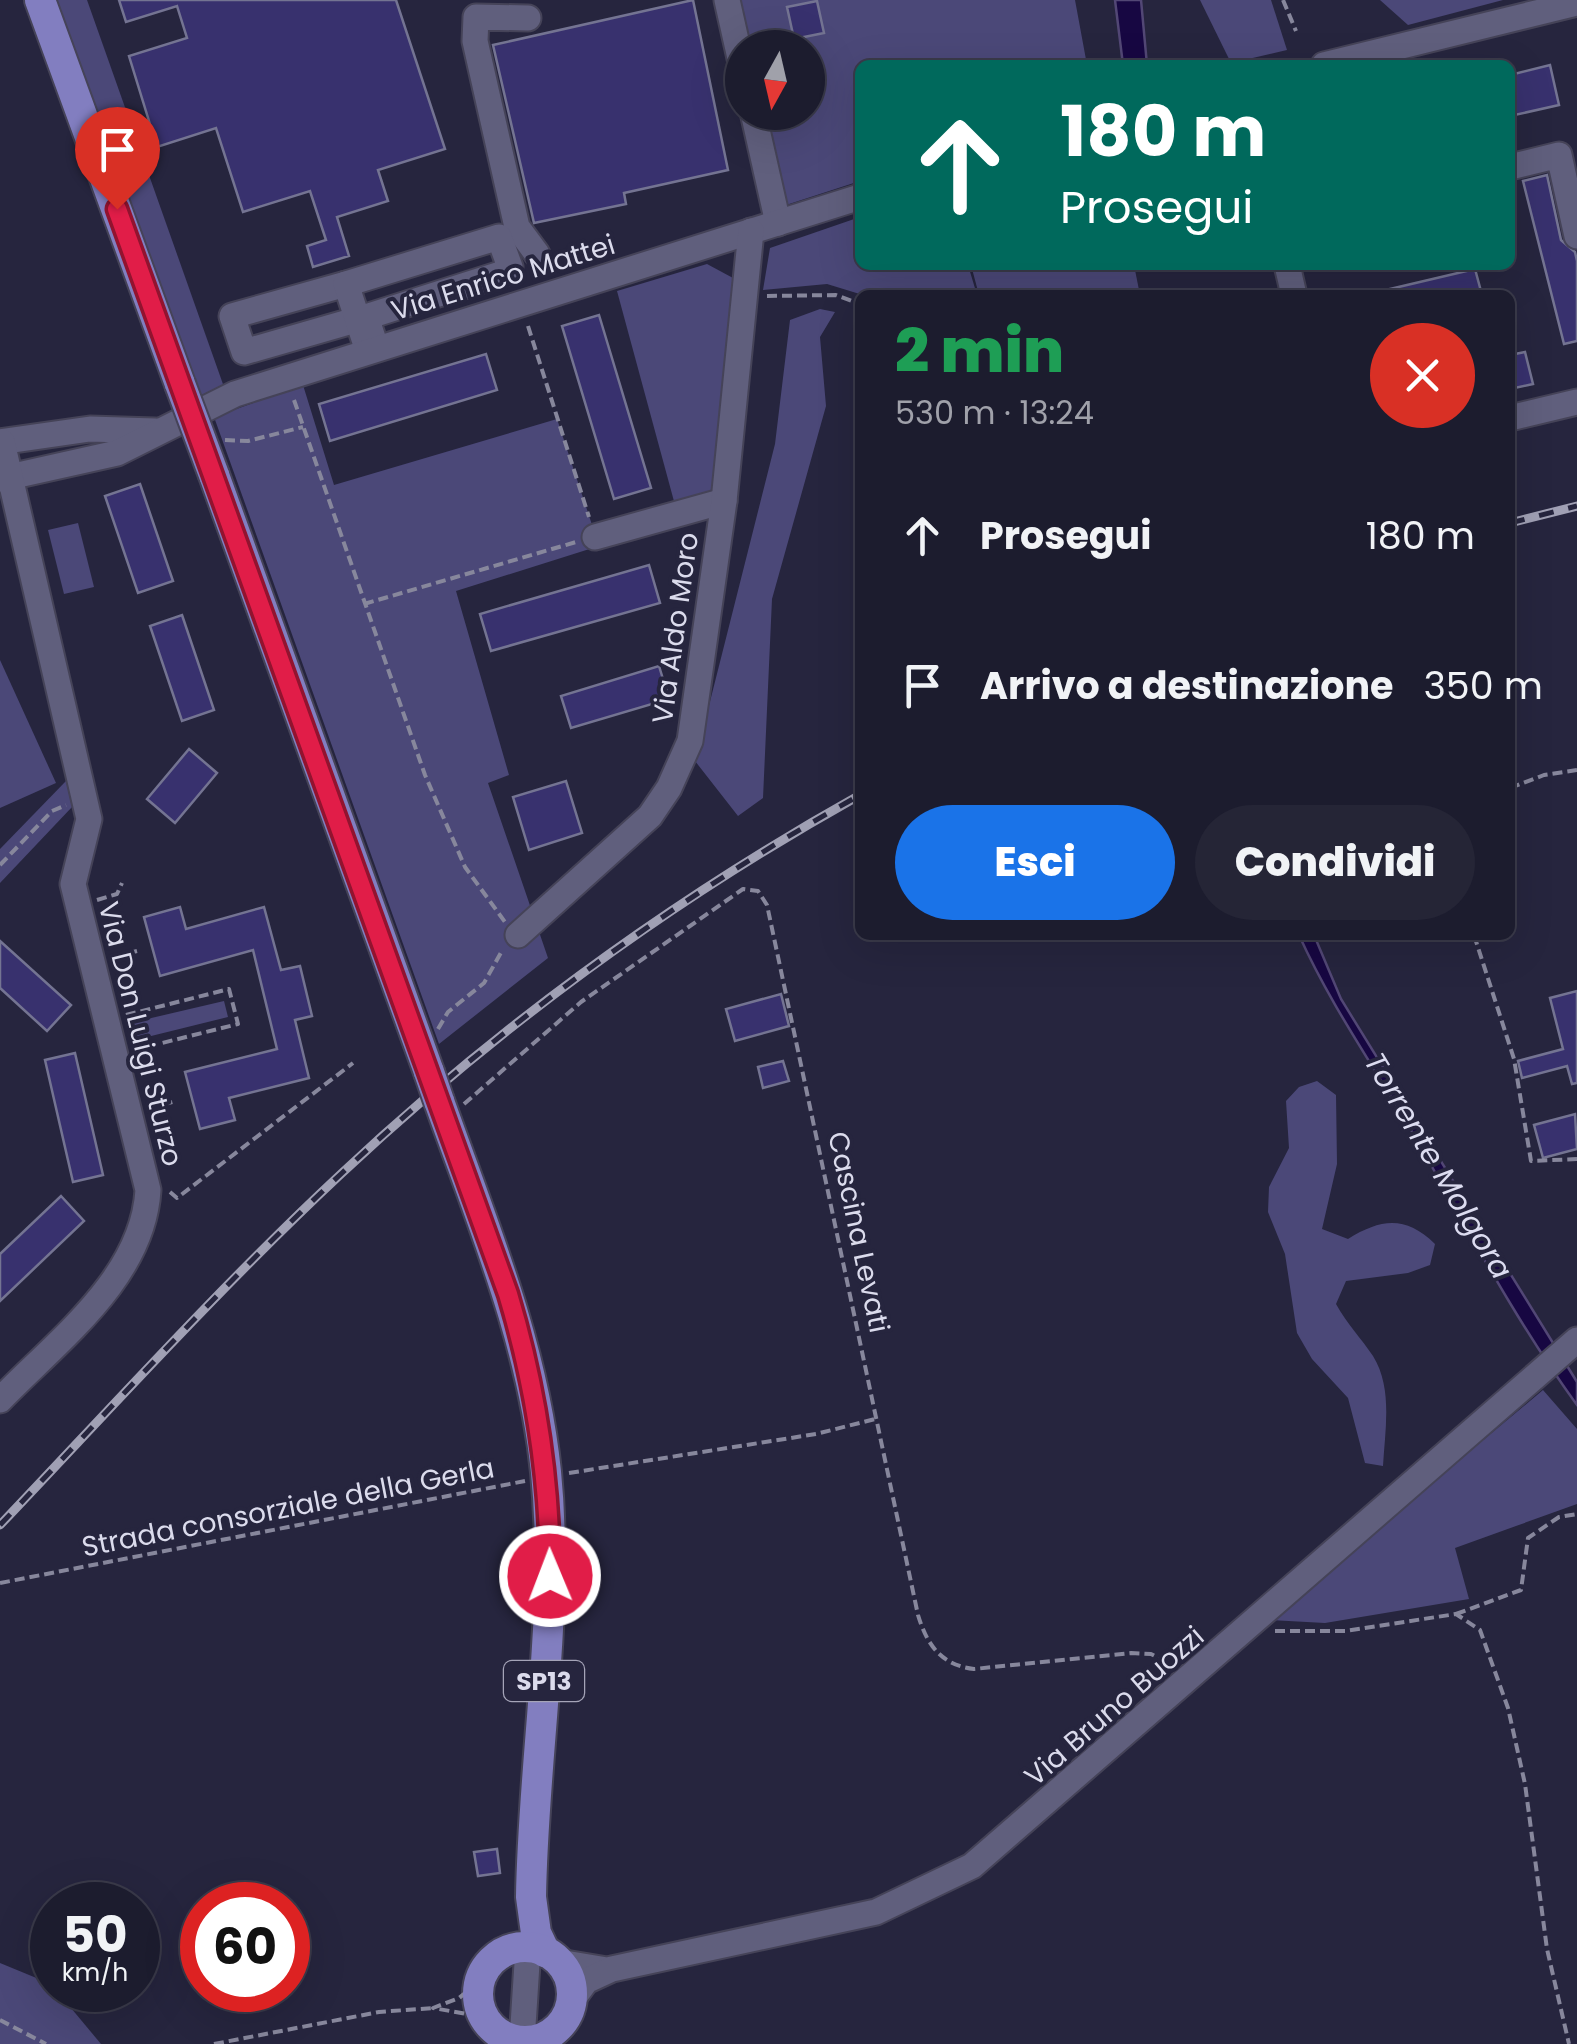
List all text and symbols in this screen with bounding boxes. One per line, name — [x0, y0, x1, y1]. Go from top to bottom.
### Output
north arrow — [725, 30, 825, 130]
map controls — [725, 30, 825, 130]
text: 180 m — [1060, 82, 1266, 181]
icon: ahead — [895, 100, 1025, 230]
pin — [75, 107, 160, 210]
icon: arrive — [90, 122, 145, 177]
text: Prosegui — [1060, 176, 1253, 239]
street label: Via Enrico Mattei — [387, 225, 620, 330]
text: 2 min — [895, 309, 1064, 393]
button: close — [1370, 323, 1475, 428]
text: 530 m · 13:24 — [895, 390, 1094, 435]
icon: ahead — [895, 508, 950, 563]
text: Prosegui — [980, 509, 1151, 562]
text: 180 m — [1366, 509, 1475, 562]
street label: Via Aldo Moro — [643, 530, 708, 726]
icon: arrive — [895, 658, 950, 713]
text: Arrivo a destinazione — [980, 659, 1393, 712]
text: 350 m — [1423, 659, 1543, 712]
button: Esci — [895, 805, 1175, 920]
button: Condividi — [1195, 805, 1475, 920]
street label: Via Don Luigi Sturzo — [89, 898, 192, 1170]
water label: Torrente Molgora — [1354, 1044, 1523, 1287]
street label: Cascina Levati — [818, 1128, 899, 1336]
street label: Strada consorziale della Gerla — [79, 1448, 498, 1567]
position arrow — [498, 1524, 602, 1628]
street label: Via Bruno Buozzi — [1016, 1617, 1213, 1795]
road number: SP13 — [504, 1661, 584, 1701]
speed limit sign: 60 — [180, 1882, 310, 2012]
text: 50 — [62, 1899, 128, 1970]
text: km/h — [62, 1955, 128, 1990]

